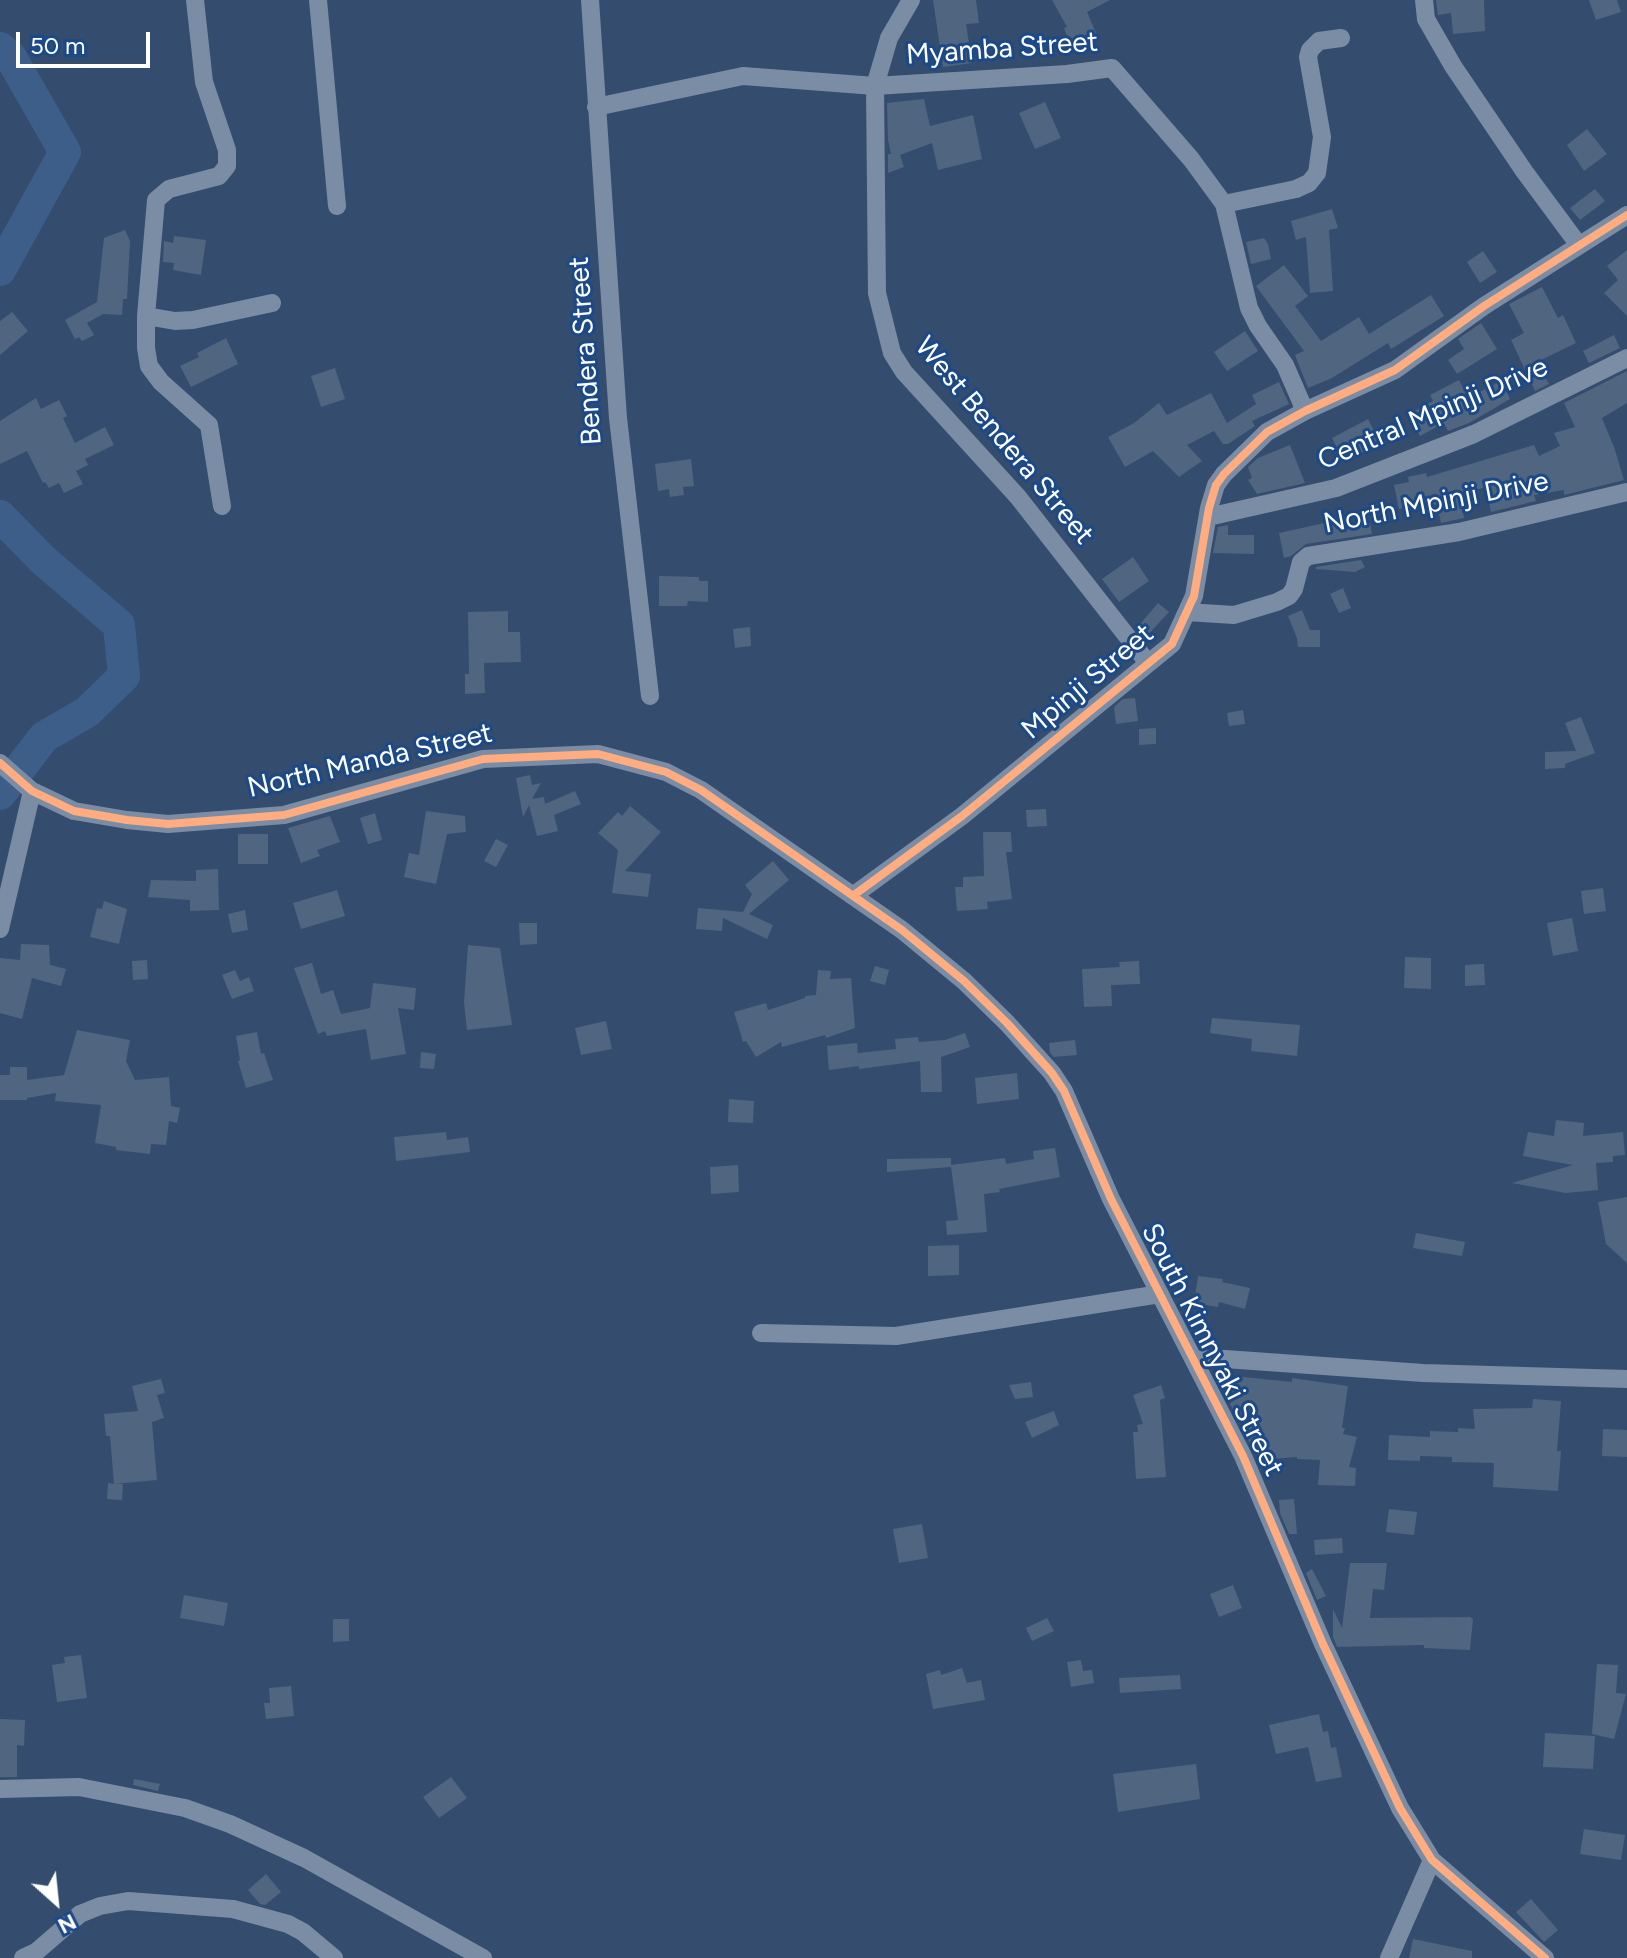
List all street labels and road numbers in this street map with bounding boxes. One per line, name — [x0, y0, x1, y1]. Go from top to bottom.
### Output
street label: Myamba Street — [905, 26, 1099, 72]
street label: Bendera Street — [563, 256, 609, 446]
street label: West Bendera Street — [907, 330, 1101, 552]
street label: Central Mpinji Drive — [1313, 350, 1553, 478]
street label: North Mpinji Drive — [1321, 465, 1551, 541]
street label: Mpinji Street — [1015, 617, 1161, 747]
street label: North Manda Street — [244, 717, 496, 805]
street label: South Kimnyaki Street — [1134, 1218, 1290, 1482]

